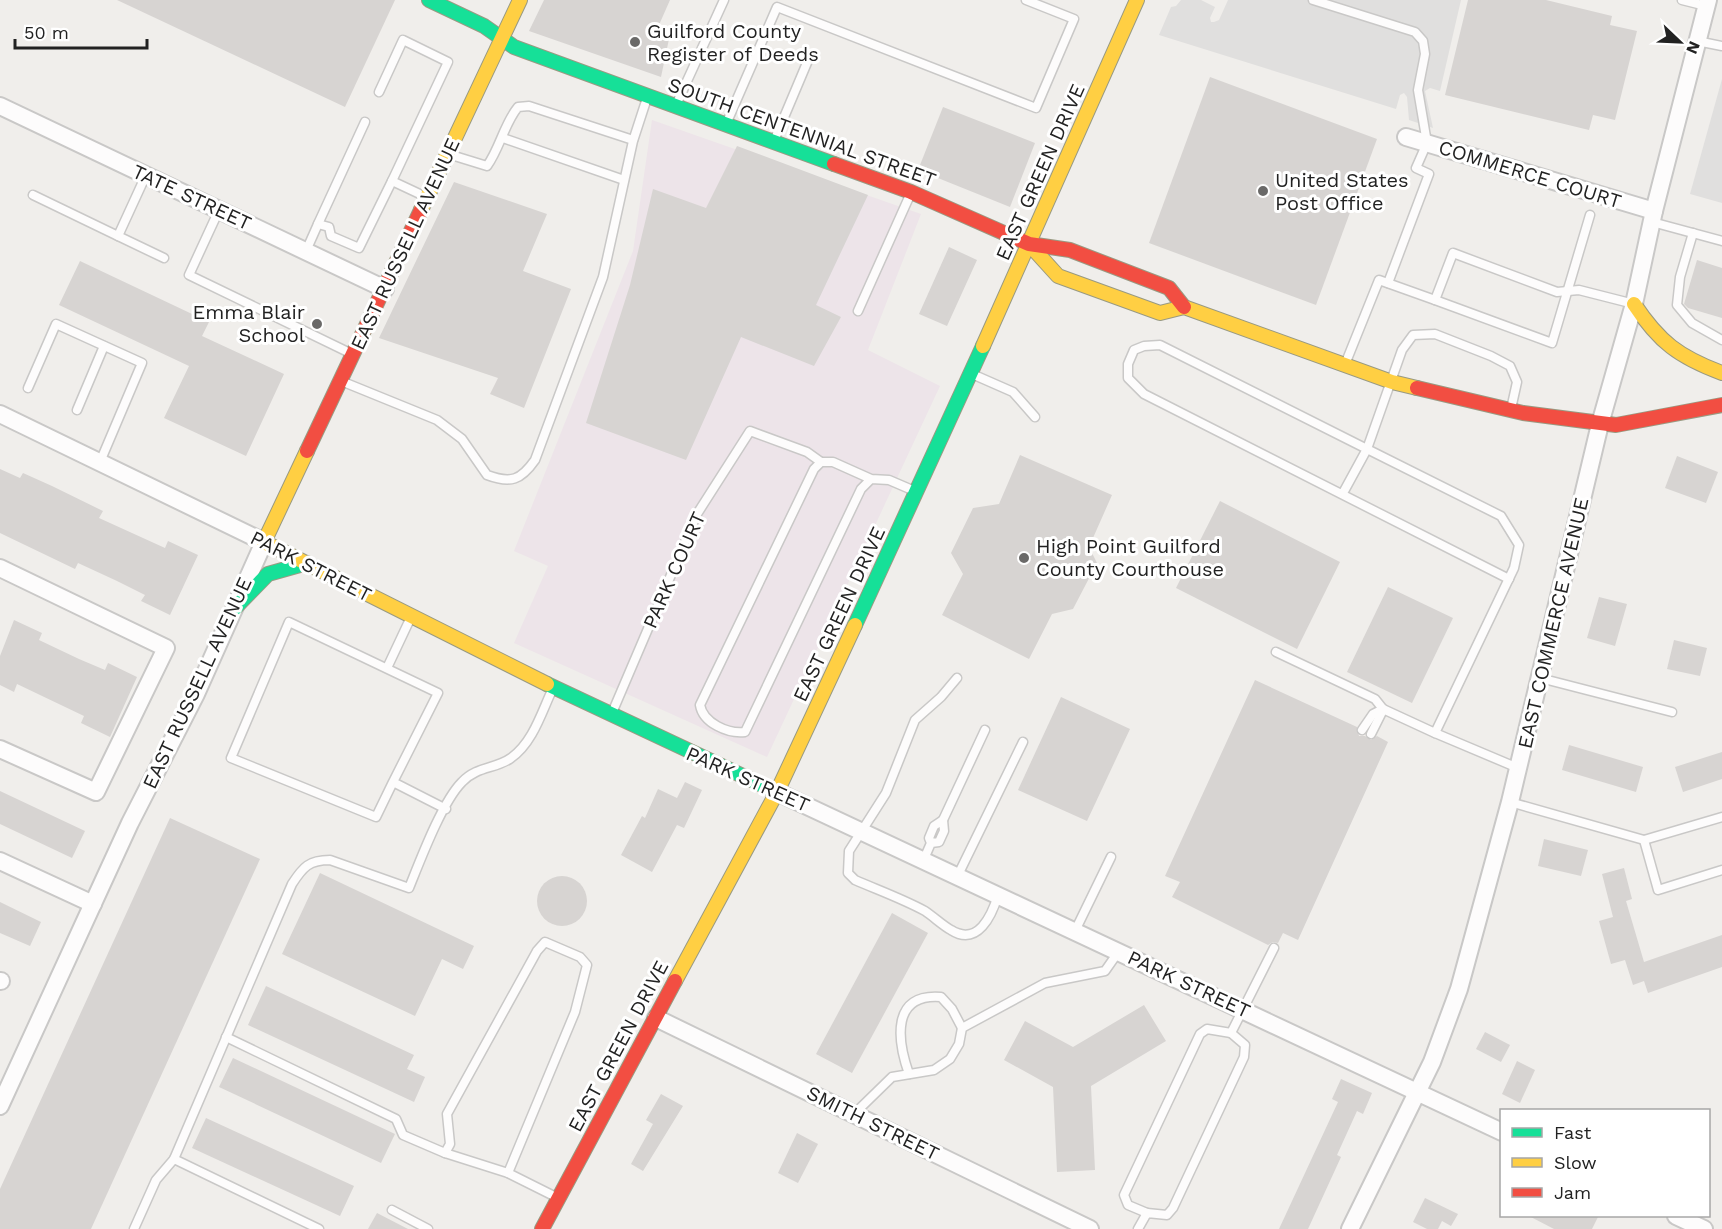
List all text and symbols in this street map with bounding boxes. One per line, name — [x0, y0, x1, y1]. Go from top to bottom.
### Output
scale bar — [15, 12, 147, 50]
north arrow — [1650, 12, 1710, 72]
place label: Guilford County Register of Deeds — [647, 19, 819, 66]
text: 50 m — [24, 22, 69, 43]
marker: Guilford County Register of Deeds — [628, 35, 642, 49]
text: N — [1682, 38, 1704, 57]
street label: SOUTH CENTENNIAL STREET — [665, 72, 939, 192]
street label: EAST GREEN DRIVE — [990, 80, 1090, 264]
street label: EAST RUSSELL AVENUE — [345, 134, 465, 354]
street label: COMMERCE COURT — [1436, 135, 1624, 213]
street label: TATE STREET — [129, 159, 255, 235]
place label: United States Post Office — [1275, 168, 1409, 215]
marker: United States Post Office — [1256, 184, 1270, 198]
place label: Emma Blair School — [192, 300, 305, 347]
marker: Emma Blair School — [310, 317, 324, 331]
street label: EAST COMMERCE AVENUE — [1512, 495, 1594, 751]
street label: PARK COURT — [638, 508, 710, 632]
street label: EAST GREEN DRIVE — [788, 523, 890, 705]
street label: PARK STREET — [246, 525, 376, 607]
place label: High Point Guilford County Courthouse — [1036, 534, 1224, 581]
marker: High Point Guilford County Courthouse — [1017, 551, 1031, 565]
street label: EAST RUSSELL AVENUE — [137, 573, 257, 793]
street label: PARK STREET — [683, 741, 813, 817]
street label: PARK STREET — [1124, 945, 1254, 1023]
street label: EAST GREEN DRIVE — [563, 956, 673, 1136]
street label: SMITH STREET — [803, 1081, 943, 1165]
legend — [1500, 1109, 1710, 1217]
text: Fast — [1554, 1122, 1592, 1143]
text: Slow — [1554, 1152, 1597, 1173]
text: Jam — [1554, 1182, 1591, 1203]

